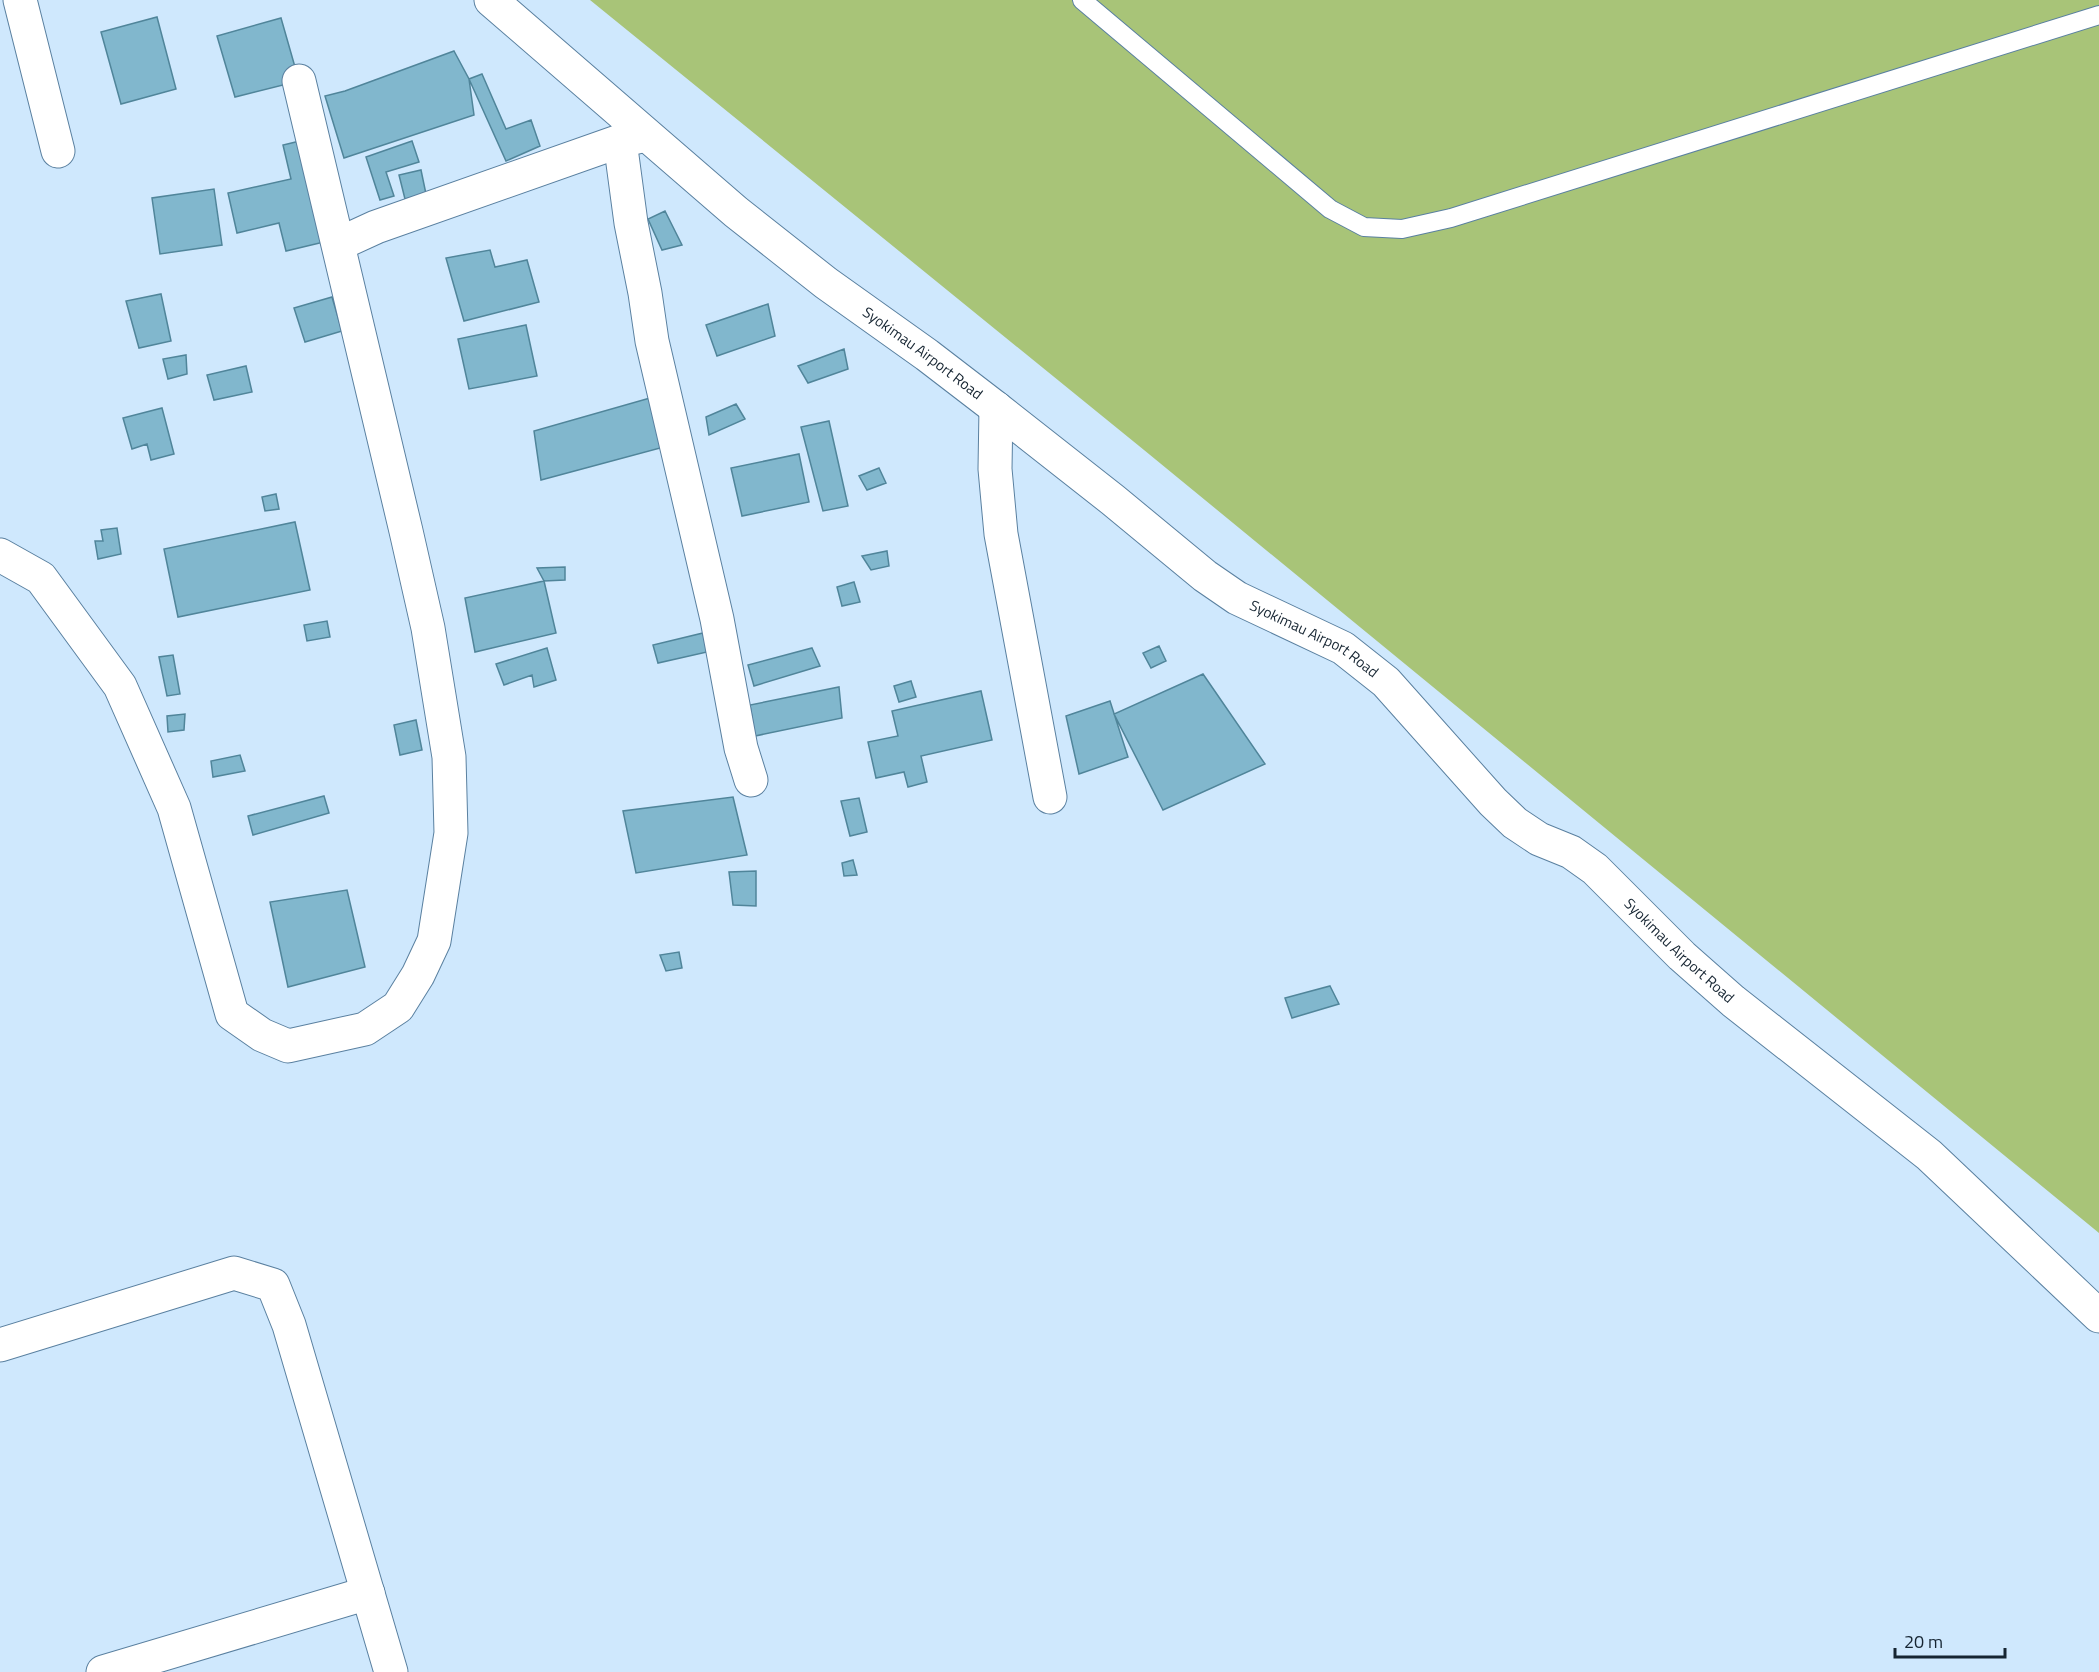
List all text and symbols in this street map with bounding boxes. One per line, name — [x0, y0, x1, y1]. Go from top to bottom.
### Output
street label: Syokimau Airport Road — [858, 301, 988, 405]
street label: Syokimau Airport Road — [1246, 594, 1384, 683]
street label: Syokimau Airport Road — [1619, 892, 1740, 1008]
scale bar — [1895, 1621, 2004, 1659]
text: 20 m — [1904, 1628, 1943, 1655]

